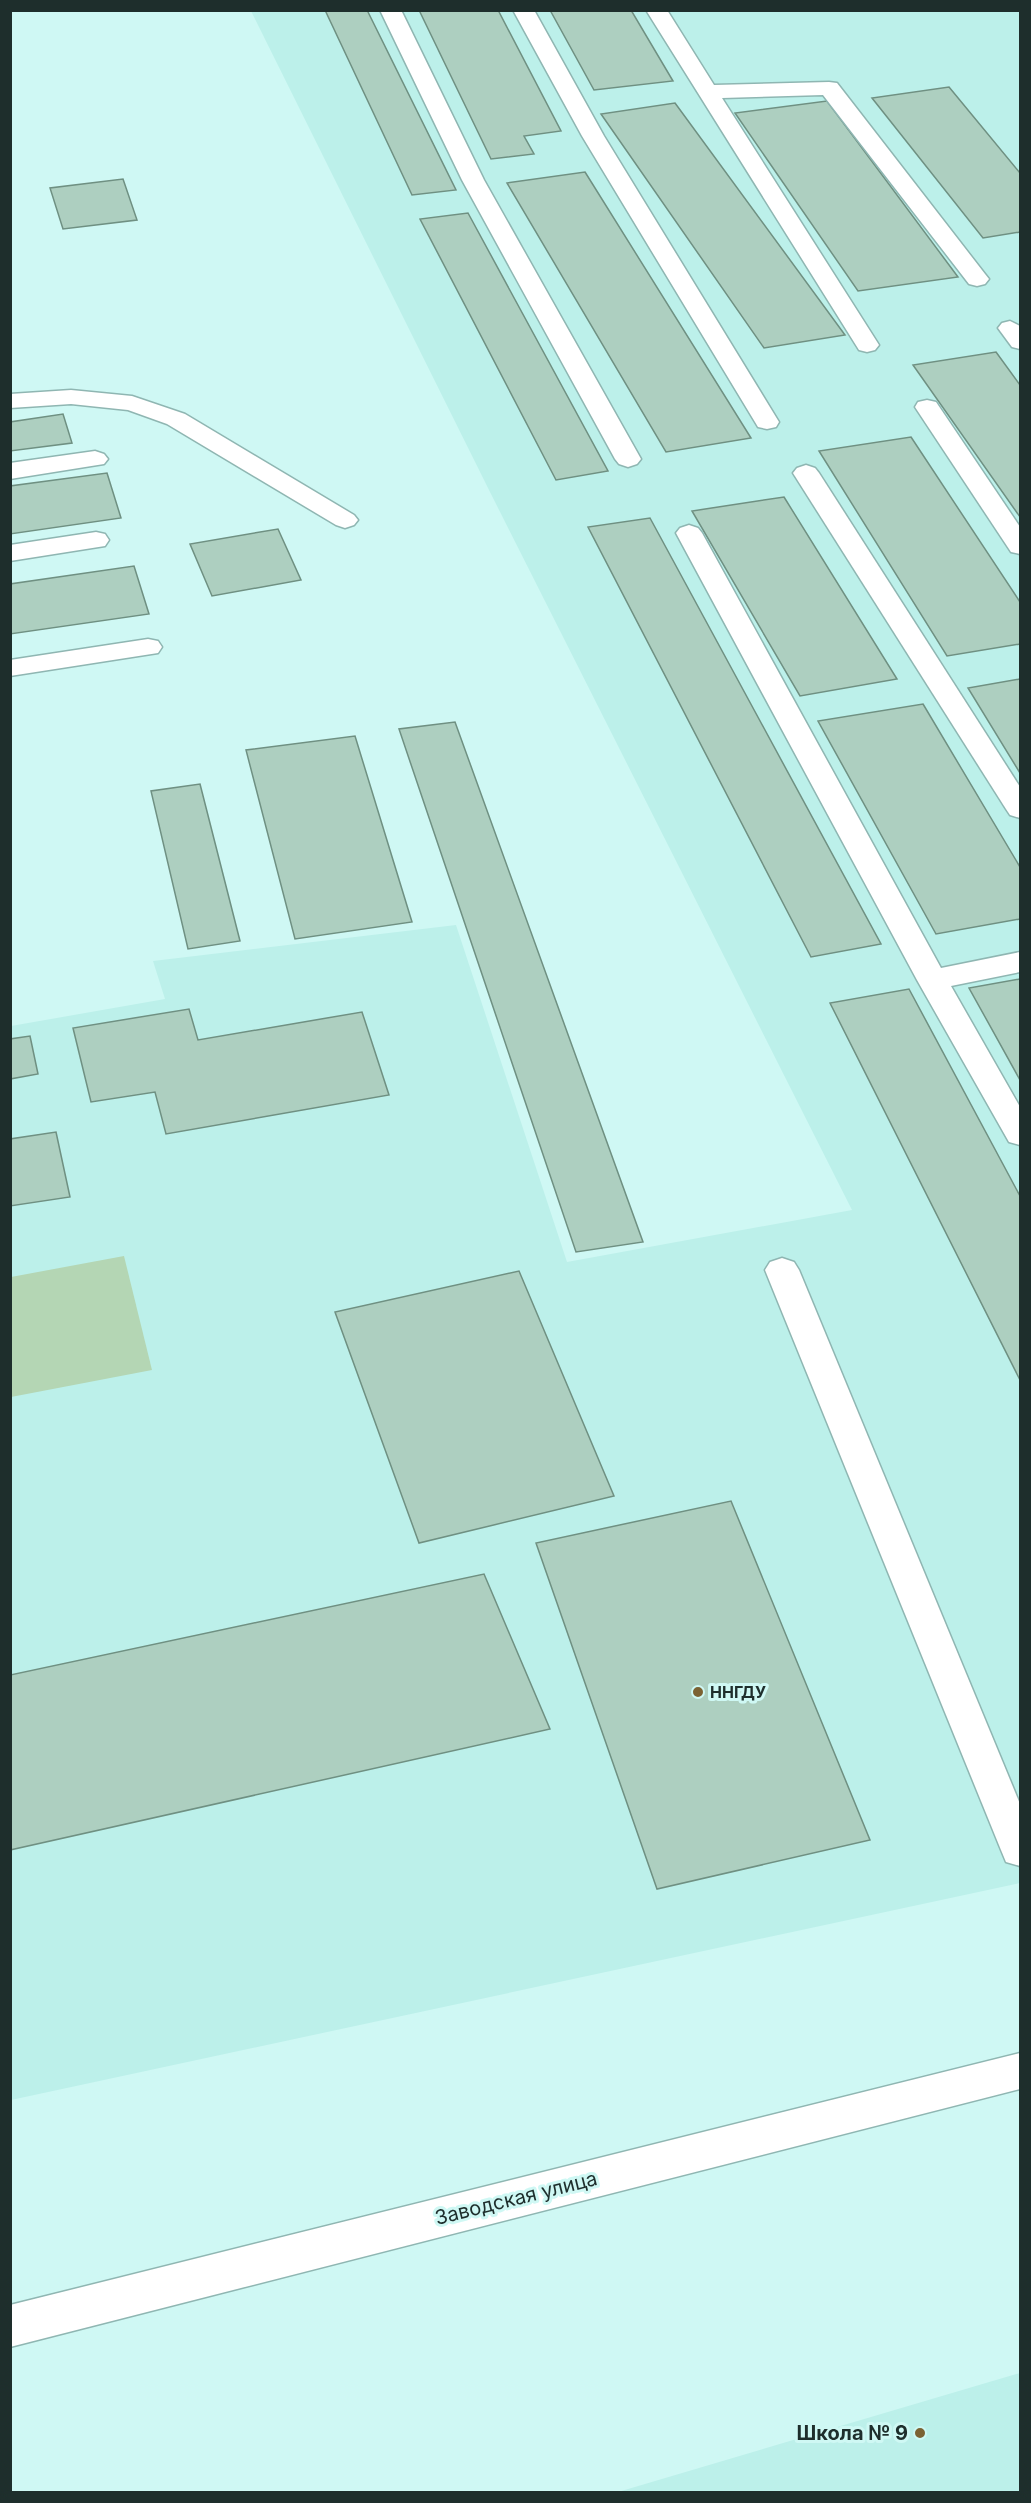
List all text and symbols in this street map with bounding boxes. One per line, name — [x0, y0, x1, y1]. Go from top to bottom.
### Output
place label: ННГДУ — [710, 1682, 766, 1702]
marker: ННГДУ — [691, 1685, 705, 1699]
street label: Заводская улица — [432, 2166, 600, 2230]
place label: Школа № 9 — [797, 2421, 908, 2445]
marker: Школа № 9 — [913, 2426, 927, 2440]

